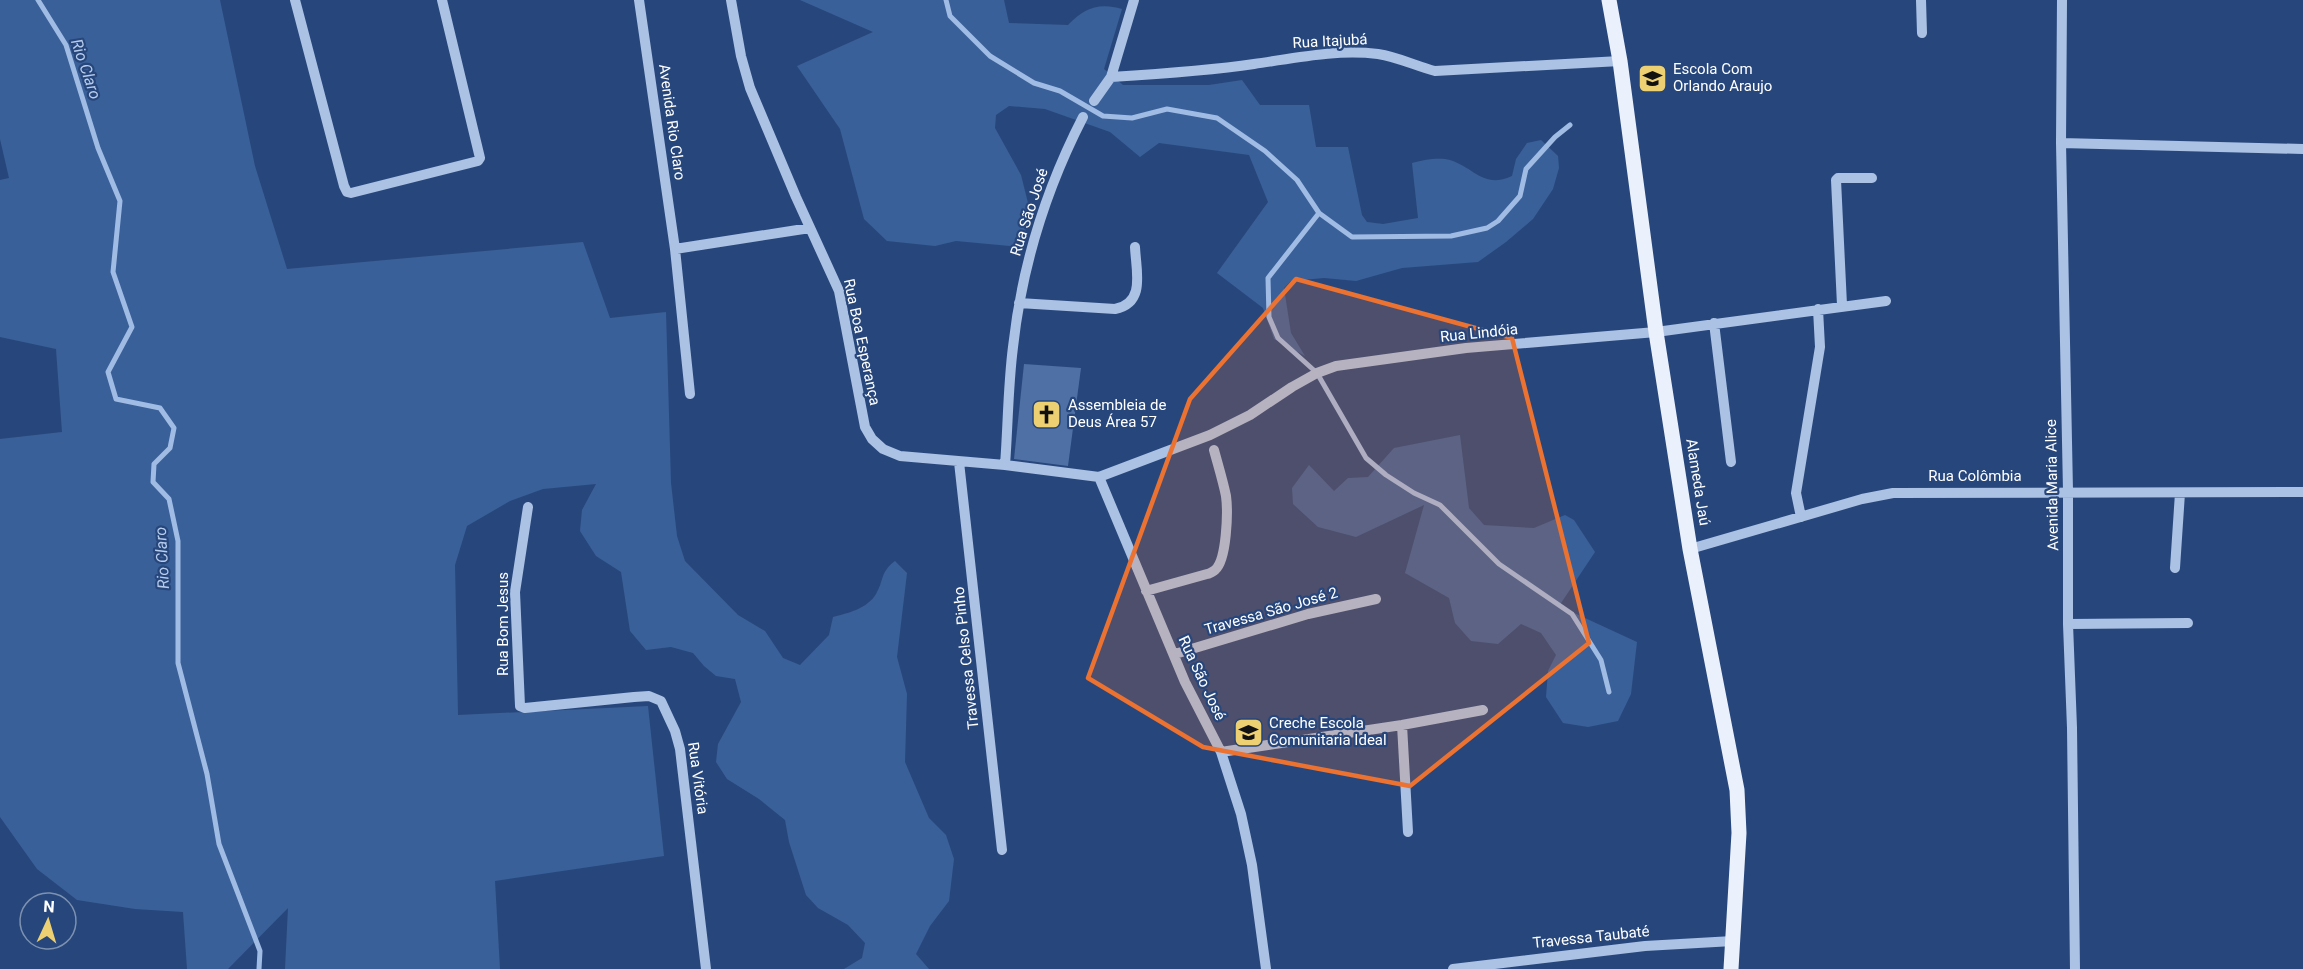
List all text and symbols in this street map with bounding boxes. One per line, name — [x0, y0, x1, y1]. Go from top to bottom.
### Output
street label: Rua Itajubá — [1292, 30, 1368, 52]
water label: Rio Claro — [67, 36, 105, 102]
place label: Escola Com Orlando Araujo — [1673, 60, 1772, 95]
school or university icon: Escola Com Orlando Araujo — [1636, 62, 1668, 94]
street label: Avenida Rio Claro — [655, 63, 689, 181]
street label: Rua São José — [1006, 166, 1052, 258]
street label: Rua Boa Esperança — [840, 277, 884, 407]
street label: Rua Lindóia — [1439, 320, 1519, 346]
place label: Assembleia de Deus Área 57 — [1068, 396, 1166, 431]
church icon: Assembleia de Deus Área 57 — [1031, 398, 1063, 430]
street label: Avenida Maria Alice — [2042, 419, 2062, 551]
street label: Alameda Jaú — [1682, 437, 1714, 527]
street label: Rua Colômbia — [1928, 467, 2022, 485]
water label: Rio Claro — [151, 526, 173, 590]
street label: Rua Bom Jesus — [494, 572, 512, 676]
street label: Travessa São José 2 — [1202, 583, 1340, 639]
street label: Travessa Celso Pinho — [950, 586, 982, 730]
street label: Rua São José — [1175, 633, 1229, 723]
place label: Creche Escola Comunitaria Ideal — [1269, 714, 1387, 749]
school or university icon: Creche Escola Comunitaria Ideal — [1232, 716, 1264, 748]
street label: Rua Vitória — [684, 741, 712, 815]
north arrow — [18, 891, 78, 951]
text: N — [43, 897, 55, 916]
street label: Travessa Taubaté — [1532, 922, 1650, 952]

